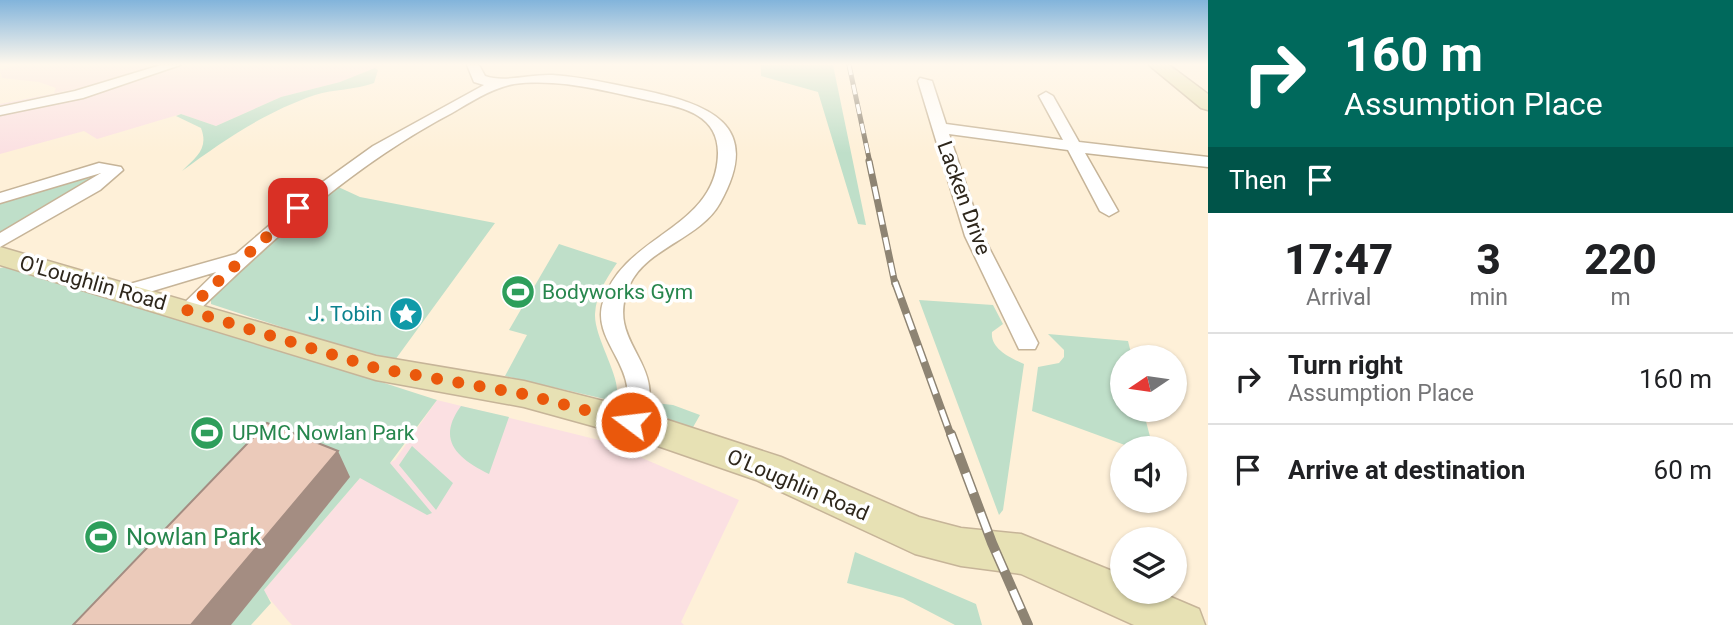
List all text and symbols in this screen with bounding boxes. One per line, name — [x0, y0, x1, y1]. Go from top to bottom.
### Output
text: 160 m — [1344, 26, 1483, 83]
icon: right — [1229, 28, 1320, 119]
text: Assumption Place — [1344, 85, 1603, 123]
street label: Lacken Drive — [932, 138, 996, 258]
icon: arrive — [1301, 161, 1339, 199]
text: Then — [1229, 165, 1287, 195]
pin — [268, 178, 328, 238]
icon: arrive — [279, 189, 317, 227]
text: 17:47 — [1284, 235, 1393, 284]
text: 3 — [1477, 235, 1501, 284]
text: 220 — [1584, 235, 1657, 284]
street label: O'Loughlin Road — [17, 251, 169, 315]
sports icon: Bodyworks Gym — [499, 273, 537, 311]
place label: Bodyworks Gym — [542, 280, 693, 304]
text: Arrival — [1306, 284, 1371, 311]
text: min — [1469, 284, 1508, 311]
text: m — [1610, 284, 1631, 311]
place icon: J. Tobin — [387, 295, 425, 333]
place label: J. Tobin — [308, 302, 382, 326]
north arrow — [1110, 345, 1186, 422]
map controls — [1110, 345, 1187, 604]
text: Turn right — [1288, 350, 1403, 380]
icon: right — [1229, 360, 1267, 398]
text: 160 m — [1639, 364, 1712, 394]
text: Assumption Place — [1288, 380, 1474, 407]
position arrow — [594, 385, 668, 459]
sports icon: UPMC Nowlan Park — [188, 414, 226, 452]
place label: UPMC Nowlan Park — [232, 421, 415, 445]
button: sound — [1110, 436, 1187, 513]
street label: O'Loughlin Road — [724, 444, 872, 526]
icon: arrive — [1229, 451, 1267, 489]
text: Arrive at destination — [1288, 455, 1525, 485]
text: 60 m — [1654, 455, 1712, 485]
sports icon: Nowlan Park — [82, 518, 120, 556]
place label: Nowlan Park — [126, 523, 262, 551]
button: layers — [1110, 527, 1187, 604]

